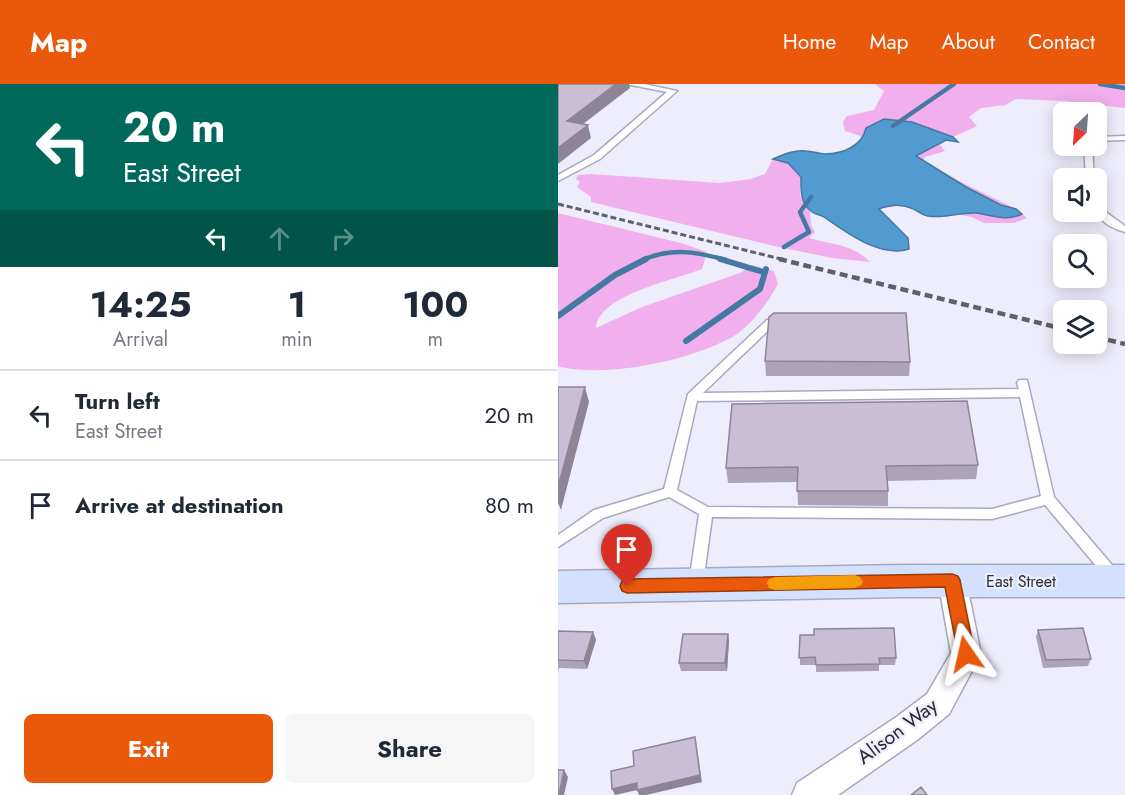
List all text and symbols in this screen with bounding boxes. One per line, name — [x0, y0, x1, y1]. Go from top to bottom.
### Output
text: Map — [30, 22, 87, 63]
text: Home — [783, 27, 836, 57]
text: Map — [869, 27, 909, 57]
text: About — [942, 27, 995, 57]
text: Contact — [1028, 27, 1095, 57]
text: 20 m — [123, 97, 225, 158]
north arrow — [1053, 102, 1107, 156]
map controls — [1053, 102, 1107, 354]
icon: left — [24, 108, 102, 186]
text: East Street — [123, 153, 241, 192]
button: sound — [1053, 168, 1107, 222]
icon: left — [200, 222, 233, 255]
icon: ahead — [263, 222, 296, 255]
icon: right — [326, 222, 359, 255]
button: search — [1053, 234, 1107, 288]
text: 14:25 — [90, 278, 192, 330]
text: 1 — [288, 278, 306, 330]
text: 100 — [402, 278, 468, 330]
button: layers — [1053, 300, 1107, 354]
text: Arrival — [113, 325, 168, 354]
text: min — [281, 325, 313, 354]
text: m — [427, 325, 443, 354]
text: Turn left — [75, 385, 160, 417]
icon: left — [24, 399, 57, 432]
text: 20 m — [485, 399, 534, 431]
text: East Street — [75, 417, 162, 446]
icon: arrive — [24, 489, 57, 522]
text: Arrive at destination — [75, 489, 284, 521]
text: 80 m — [485, 489, 534, 521]
pin — [601, 524, 652, 586]
icon: arrive — [610, 533, 643, 566]
street label: East Street — [986, 570, 1056, 593]
position arrow — [934, 622, 998, 686]
street label: Alison Way — [851, 691, 944, 771]
button: Exit — [24, 714, 273, 783]
button: Share — [285, 714, 534, 783]

